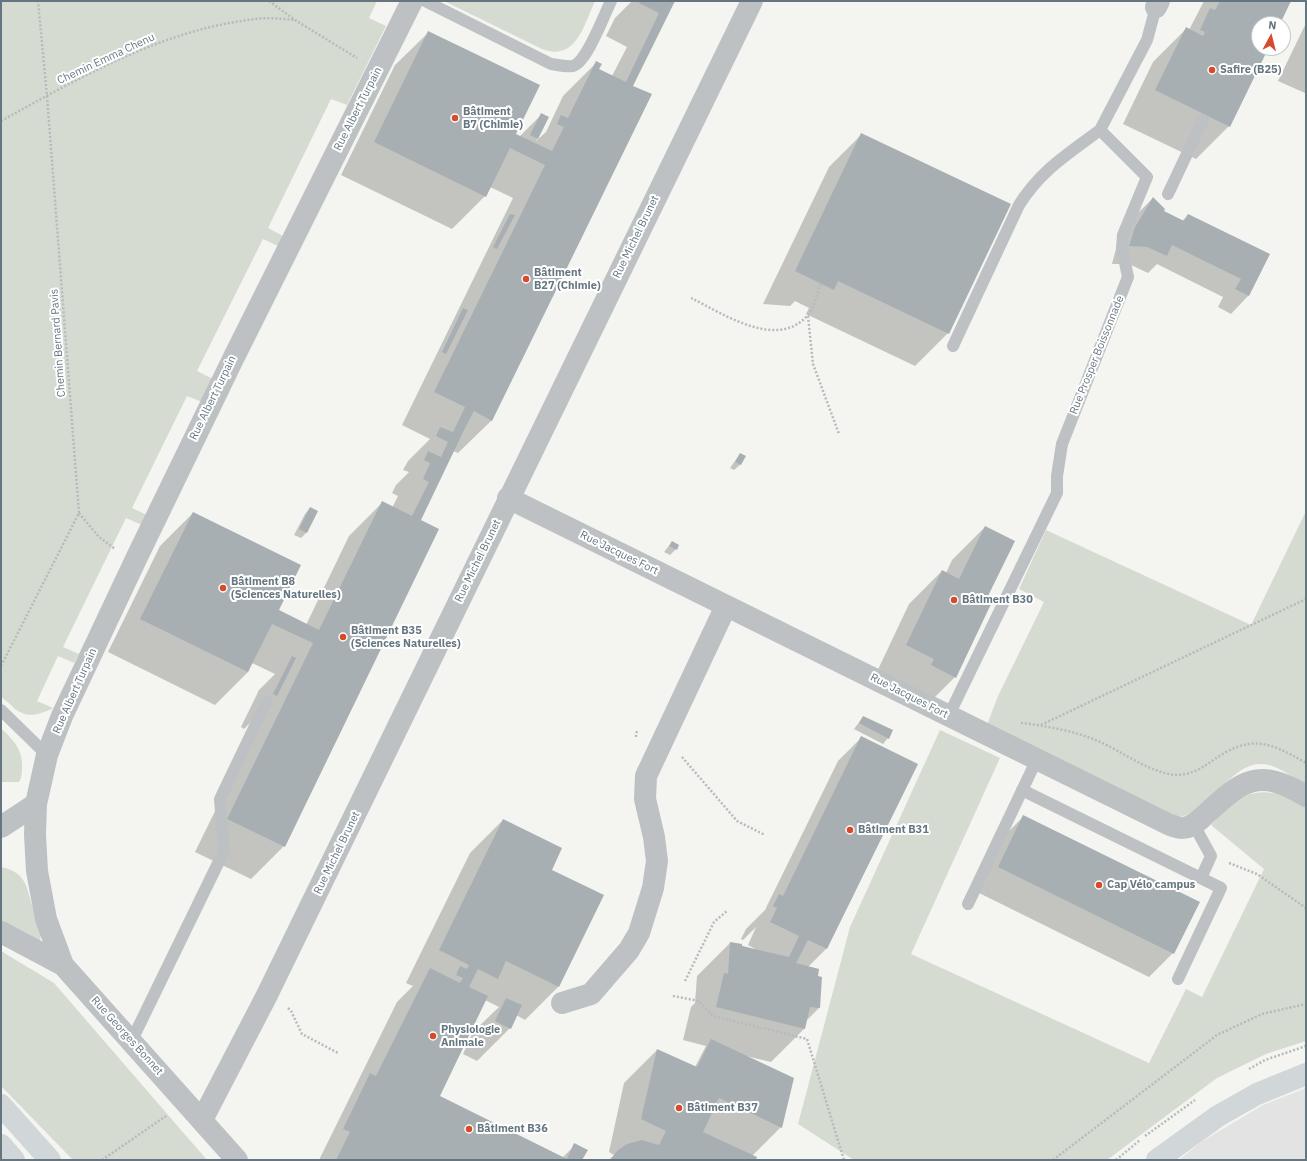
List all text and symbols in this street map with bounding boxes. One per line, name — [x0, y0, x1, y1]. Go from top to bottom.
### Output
north arrow — [1251, 16, 1291, 56]
text: N — [1268, 18, 1277, 33]
street label: Chemin Emma Chenu — [55, 31, 157, 87]
place label: Safire (B25) — [1220, 63, 1281, 77]
street label: Rue Albert Turpain — [331, 65, 385, 153]
marker: Safire (B25) — [1207, 65, 1217, 75]
place label: Bâtiment B7 (Chimie) — [463, 105, 523, 131]
marker: Bâtiment B7 (Chimie) — [450, 113, 460, 123]
street label: Rue Michel Brunet — [610, 193, 662, 281]
place label: Bâtiment B27 (Chimie) — [534, 266, 601, 292]
marker: Bâtiment B27 (Chimie) — [521, 274, 531, 284]
street label: Chemin Bernard Pavis — [48, 288, 68, 398]
street label: Rue Prosper Boissonnade — [1067, 294, 1127, 416]
street label: Rue Albert Turpain — [187, 354, 239, 442]
street label: Rue Michel Brunet — [452, 517, 504, 605]
street label: Rue Jacques Fort — [578, 528, 660, 578]
place label: Bâtiment B8 (Sciences Naturelles) — [231, 575, 341, 601]
marker: Bâtiment B8 (Sciences Naturelles) — [218, 583, 228, 593]
place label: Bâtiment B30 — [962, 593, 1033, 607]
marker: Bâtiment B30 — [949, 595, 959, 605]
place label: Bâtiment B35 (Sciences Naturelles) — [351, 624, 461, 650]
marker: Bâtiment B35 (Sciences Naturelles) — [338, 632, 348, 642]
street label: Rue Albert Turpain — [50, 646, 100, 736]
street label: Rue Jacques Fort — [868, 671, 950, 721]
street label: Rue Michel Brunet — [311, 809, 363, 897]
place label: Bâtiment B31 — [858, 823, 929, 837]
marker: Bâtiment B31 — [845, 825, 855, 835]
place label: Cap Vélo campus — [1107, 878, 1195, 892]
marker: Cap Vélo campus — [1094, 880, 1104, 890]
street label: Rue Georges Bonnet — [88, 994, 166, 1078]
place label: Physiologie Animale — [441, 1023, 500, 1049]
marker: Physiologie Animale — [428, 1031, 438, 1041]
place label: Bâtiment B37 — [687, 1101, 758, 1115]
marker: Bâtiment B37 — [674, 1103, 684, 1113]
place label: Bâtiment B36 — [477, 1122, 548, 1136]
marker: Bâtiment B36 — [464, 1124, 474, 1134]

